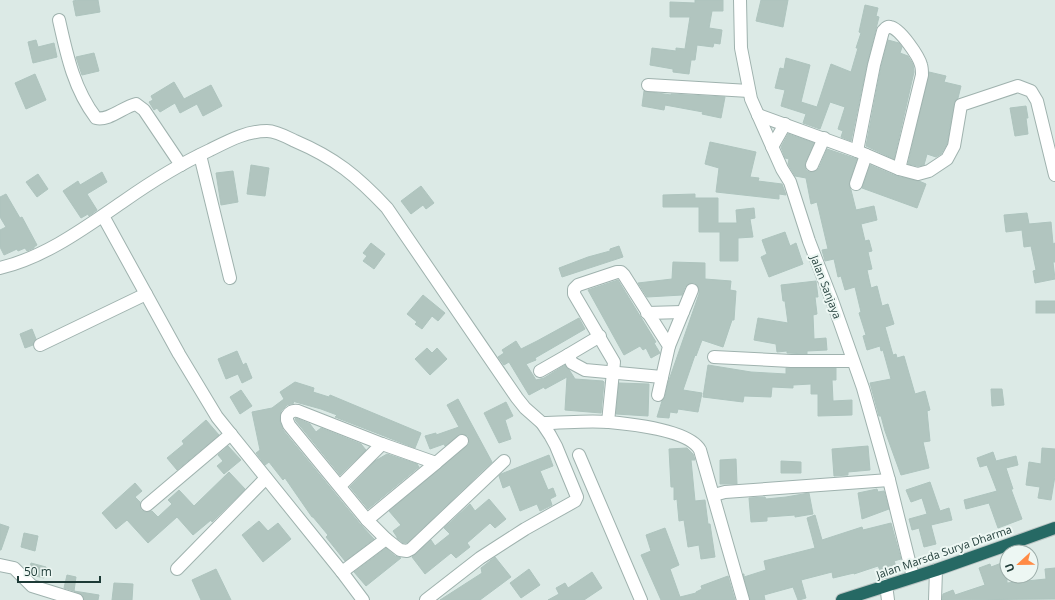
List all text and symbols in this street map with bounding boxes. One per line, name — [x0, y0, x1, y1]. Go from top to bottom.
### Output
street label: Jalan Sanjaya — [807, 252, 845, 321]
street label: Jalan Marsda Surya Dharma — [873, 521, 1014, 582]
north arrow — [999, 544, 1039, 584]
scale bar — [18, 558, 100, 584]
text: U — [1001, 561, 1018, 575]
text: 50 m — [24, 563, 52, 580]

